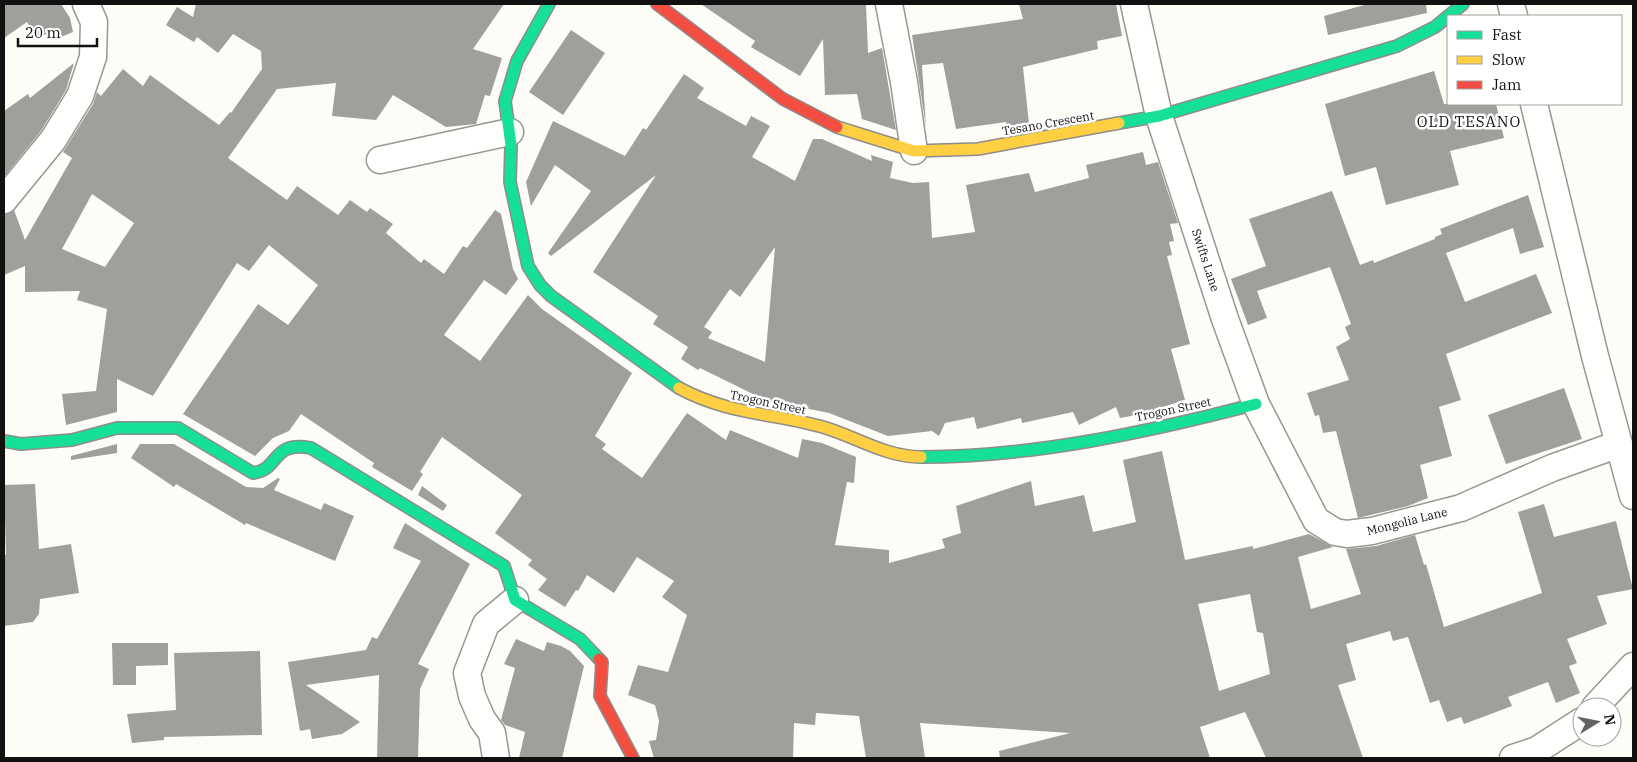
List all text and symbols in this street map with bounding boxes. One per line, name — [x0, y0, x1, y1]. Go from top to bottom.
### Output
scale bar — [18, 15, 96, 47]
legend — [1447, 15, 1622, 105]
text: 20 m — [25, 23, 61, 42]
text: Fast — [1492, 25, 1522, 44]
text: Slow — [1492, 50, 1526, 69]
text: Jam — [1492, 75, 1521, 94]
street label: Tesano Crescent — [1001, 108, 1095, 138]
district label: OLD TESANO — [1417, 112, 1521, 131]
street label: Swifts Lane — [1189, 227, 1223, 293]
street label: Trogon Street — [729, 387, 807, 417]
street label: Trogon Street — [1134, 394, 1212, 424]
street label: Mongolia Lane — [1365, 504, 1449, 538]
north arrow — [1572, 697, 1622, 747]
text: N — [1600, 713, 1620, 727]

